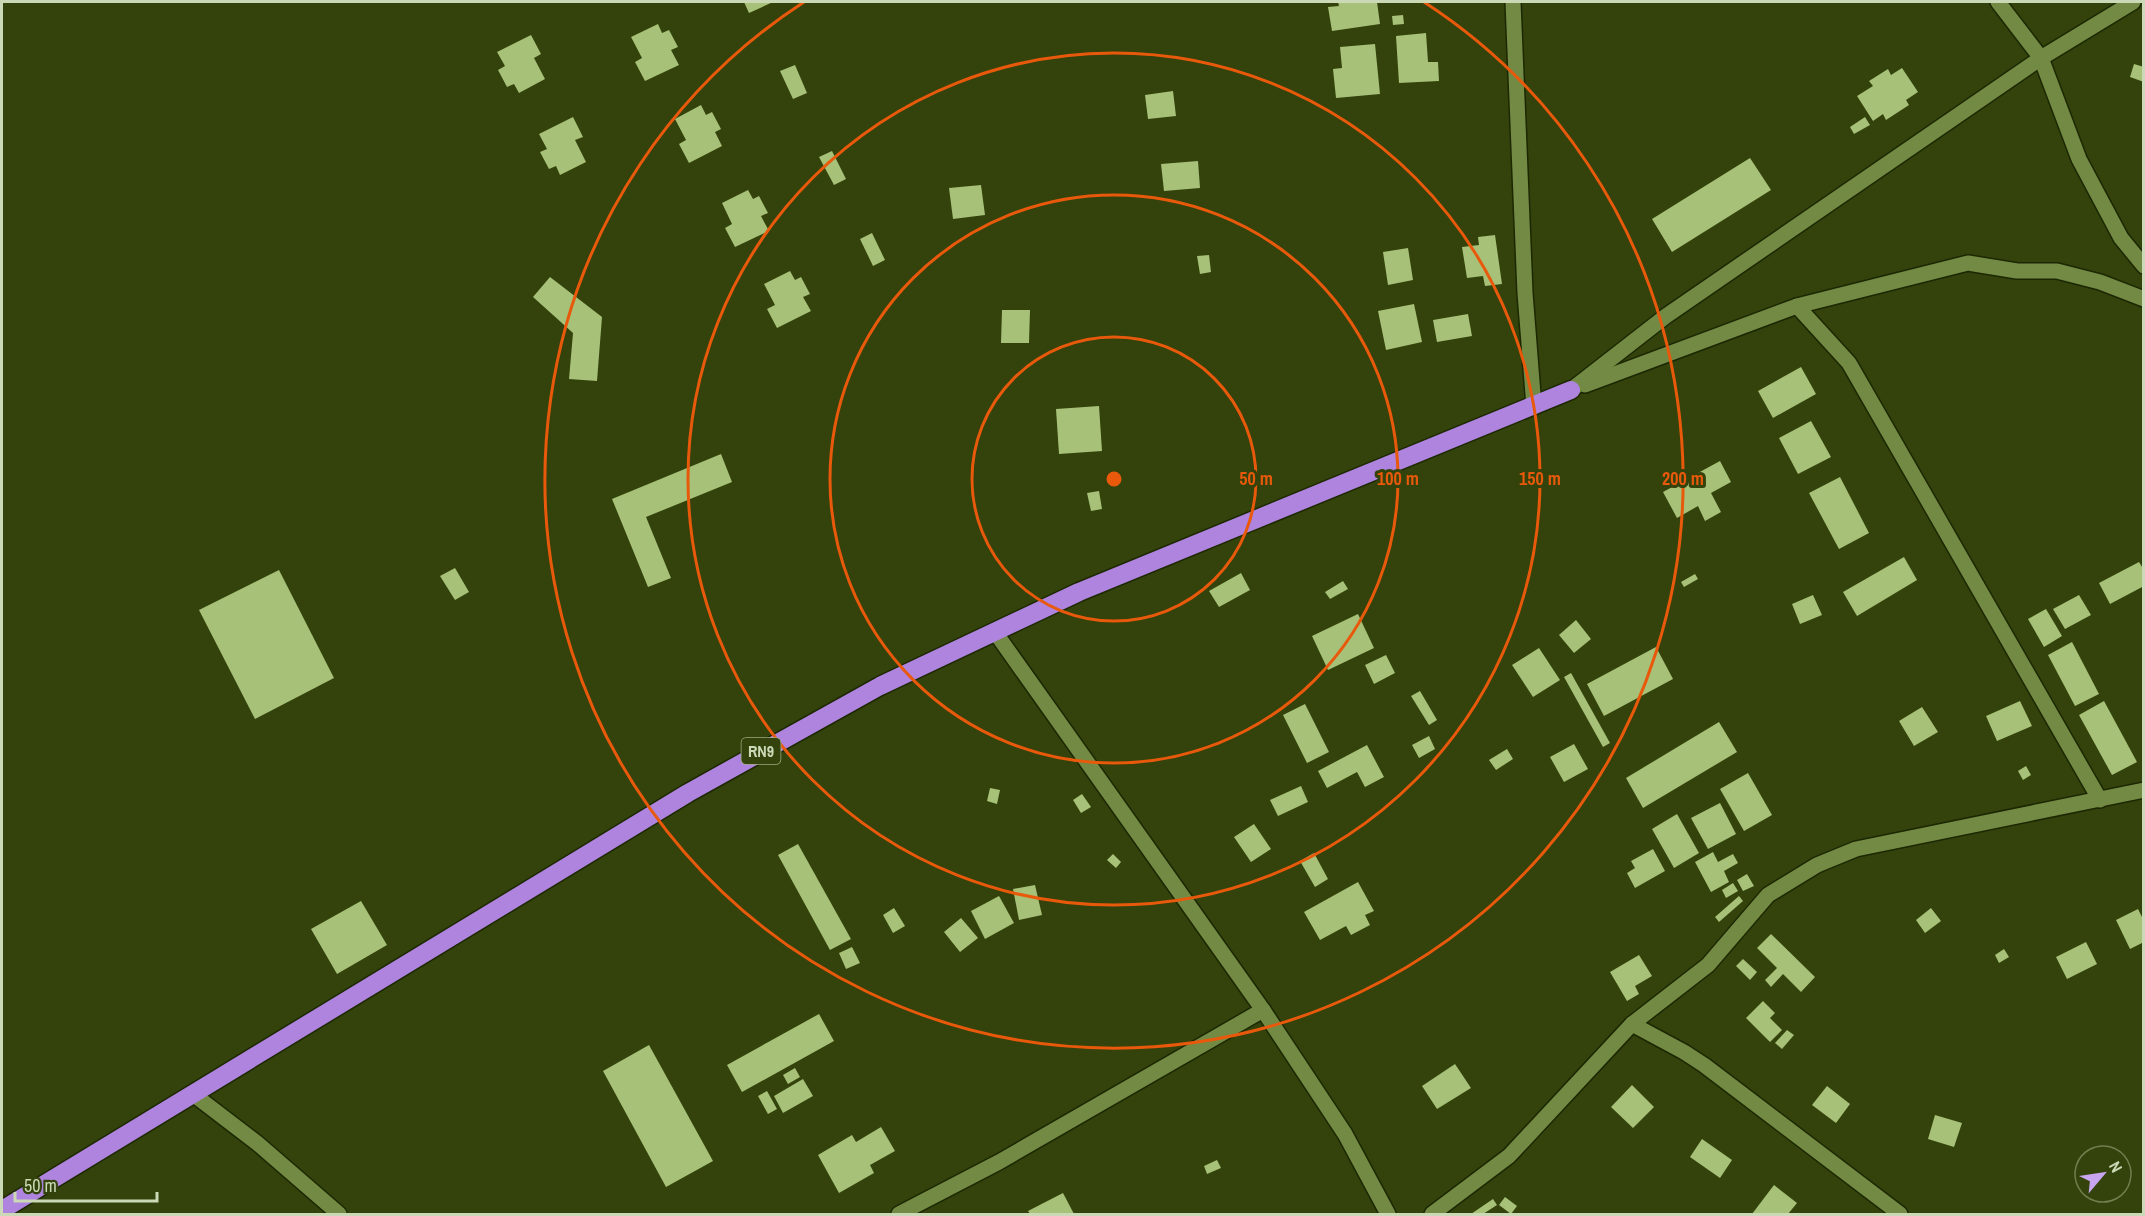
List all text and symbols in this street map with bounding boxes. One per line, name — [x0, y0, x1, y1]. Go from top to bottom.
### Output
text: 50 m — [1239, 466, 1273, 491]
text: 100 m — [1377, 466, 1419, 491]
text: 150 m — [1519, 466, 1561, 491]
text: 200 m — [1662, 466, 1704, 491]
centre of rings — [1104, 469, 1124, 489]
road number: RN9 — [742, 738, 780, 764]
north arrow — [2073, 1144, 2133, 1204]
text: N — [2104, 1157, 2128, 1176]
scale bar — [15, 1165, 158, 1203]
text: 50 m — [24, 1173, 57, 1198]

